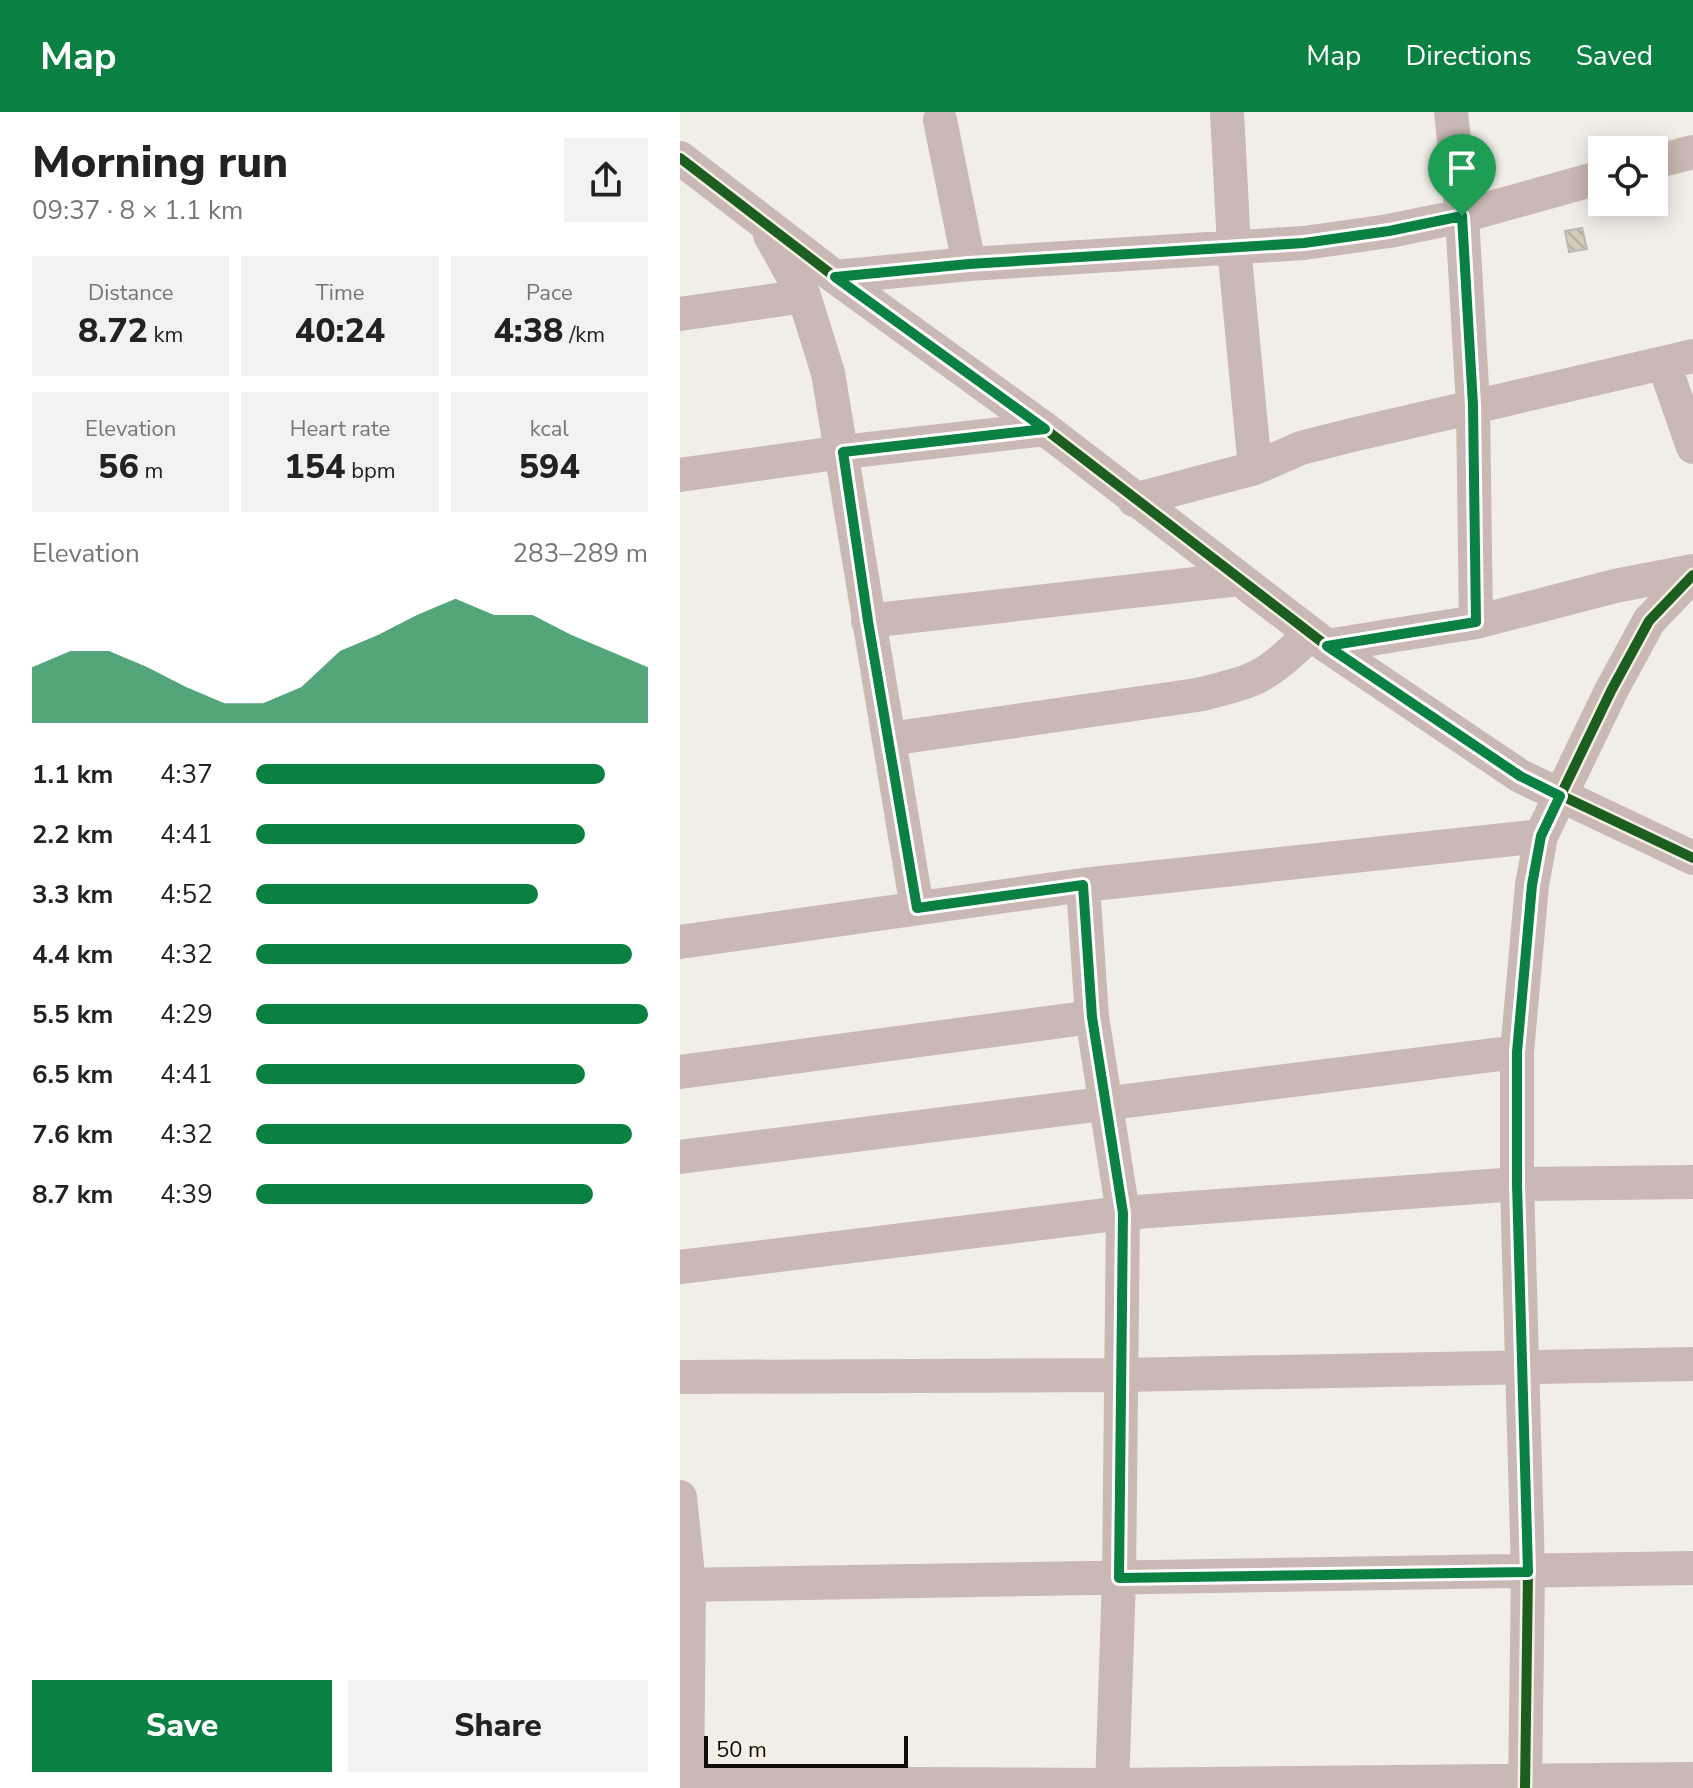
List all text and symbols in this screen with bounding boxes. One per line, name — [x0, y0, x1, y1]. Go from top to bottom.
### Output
text: Map — [40, 31, 117, 82]
text: Map — [1306, 37, 1361, 75]
text: Directions — [1405, 37, 1532, 75]
text: Saved — [1576, 37, 1653, 75]
text: Morning run — [32, 133, 288, 193]
pin — [1428, 134, 1496, 216]
map controls — [1588, 136, 1668, 216]
button: locate — [1588, 136, 1668, 216]
button: share — [564, 138, 648, 222]
icon: arrive — [1440, 146, 1484, 190]
text: 09:37 · 8 × 1.1 km — [32, 193, 243, 228]
text: Distance — [88, 278, 173, 308]
text: Time — [316, 278, 364, 308]
text: Pace — [526, 278, 573, 308]
text: 8.72 — [78, 308, 148, 354]
text: 40:24 — [295, 308, 385, 354]
text: 4:38 — [493, 308, 564, 354]
text: km — [148, 320, 183, 350]
text: /km — [564, 320, 605, 350]
text: Elevation — [85, 414, 176, 444]
text: Heart rate — [290, 414, 390, 444]
text: kcal — [530, 414, 569, 444]
text: 56 — [98, 444, 139, 490]
text: 154 — [284, 444, 346, 490]
text: 594 — [519, 444, 580, 490]
text: m — [139, 456, 163, 486]
text: bpm — [346, 456, 396, 486]
text: Elevation — [32, 536, 140, 571]
text: 283–289 m — [512, 536, 648, 571]
text: 1.1 km — [32, 757, 113, 792]
text: 4:37 — [160, 757, 213, 792]
text: 2.2 km — [32, 817, 113, 852]
text: 4:41 — [160, 817, 213, 852]
text: 3.3 km — [32, 877, 113, 912]
text: 4:52 — [160, 877, 213, 912]
text: 4.4 km — [32, 937, 113, 972]
text: 4:32 — [160, 937, 213, 972]
text: 5.5 km — [32, 997, 113, 1032]
text: 4:29 — [160, 997, 213, 1032]
text: 6.5 km — [32, 1057, 113, 1092]
text: 4:41 — [160, 1057, 213, 1092]
text: 7.6 km — [32, 1117, 113, 1152]
text: 4:32 — [160, 1117, 213, 1152]
text: 8.7 km — [32, 1177, 113, 1212]
text: 4:39 — [160, 1177, 213, 1212]
button: Save — [32, 1680, 332, 1772]
button: Share — [348, 1680, 648, 1772]
scale bar — [704, 1732, 908, 1768]
text: 50 m — [716, 1735, 767, 1765]

